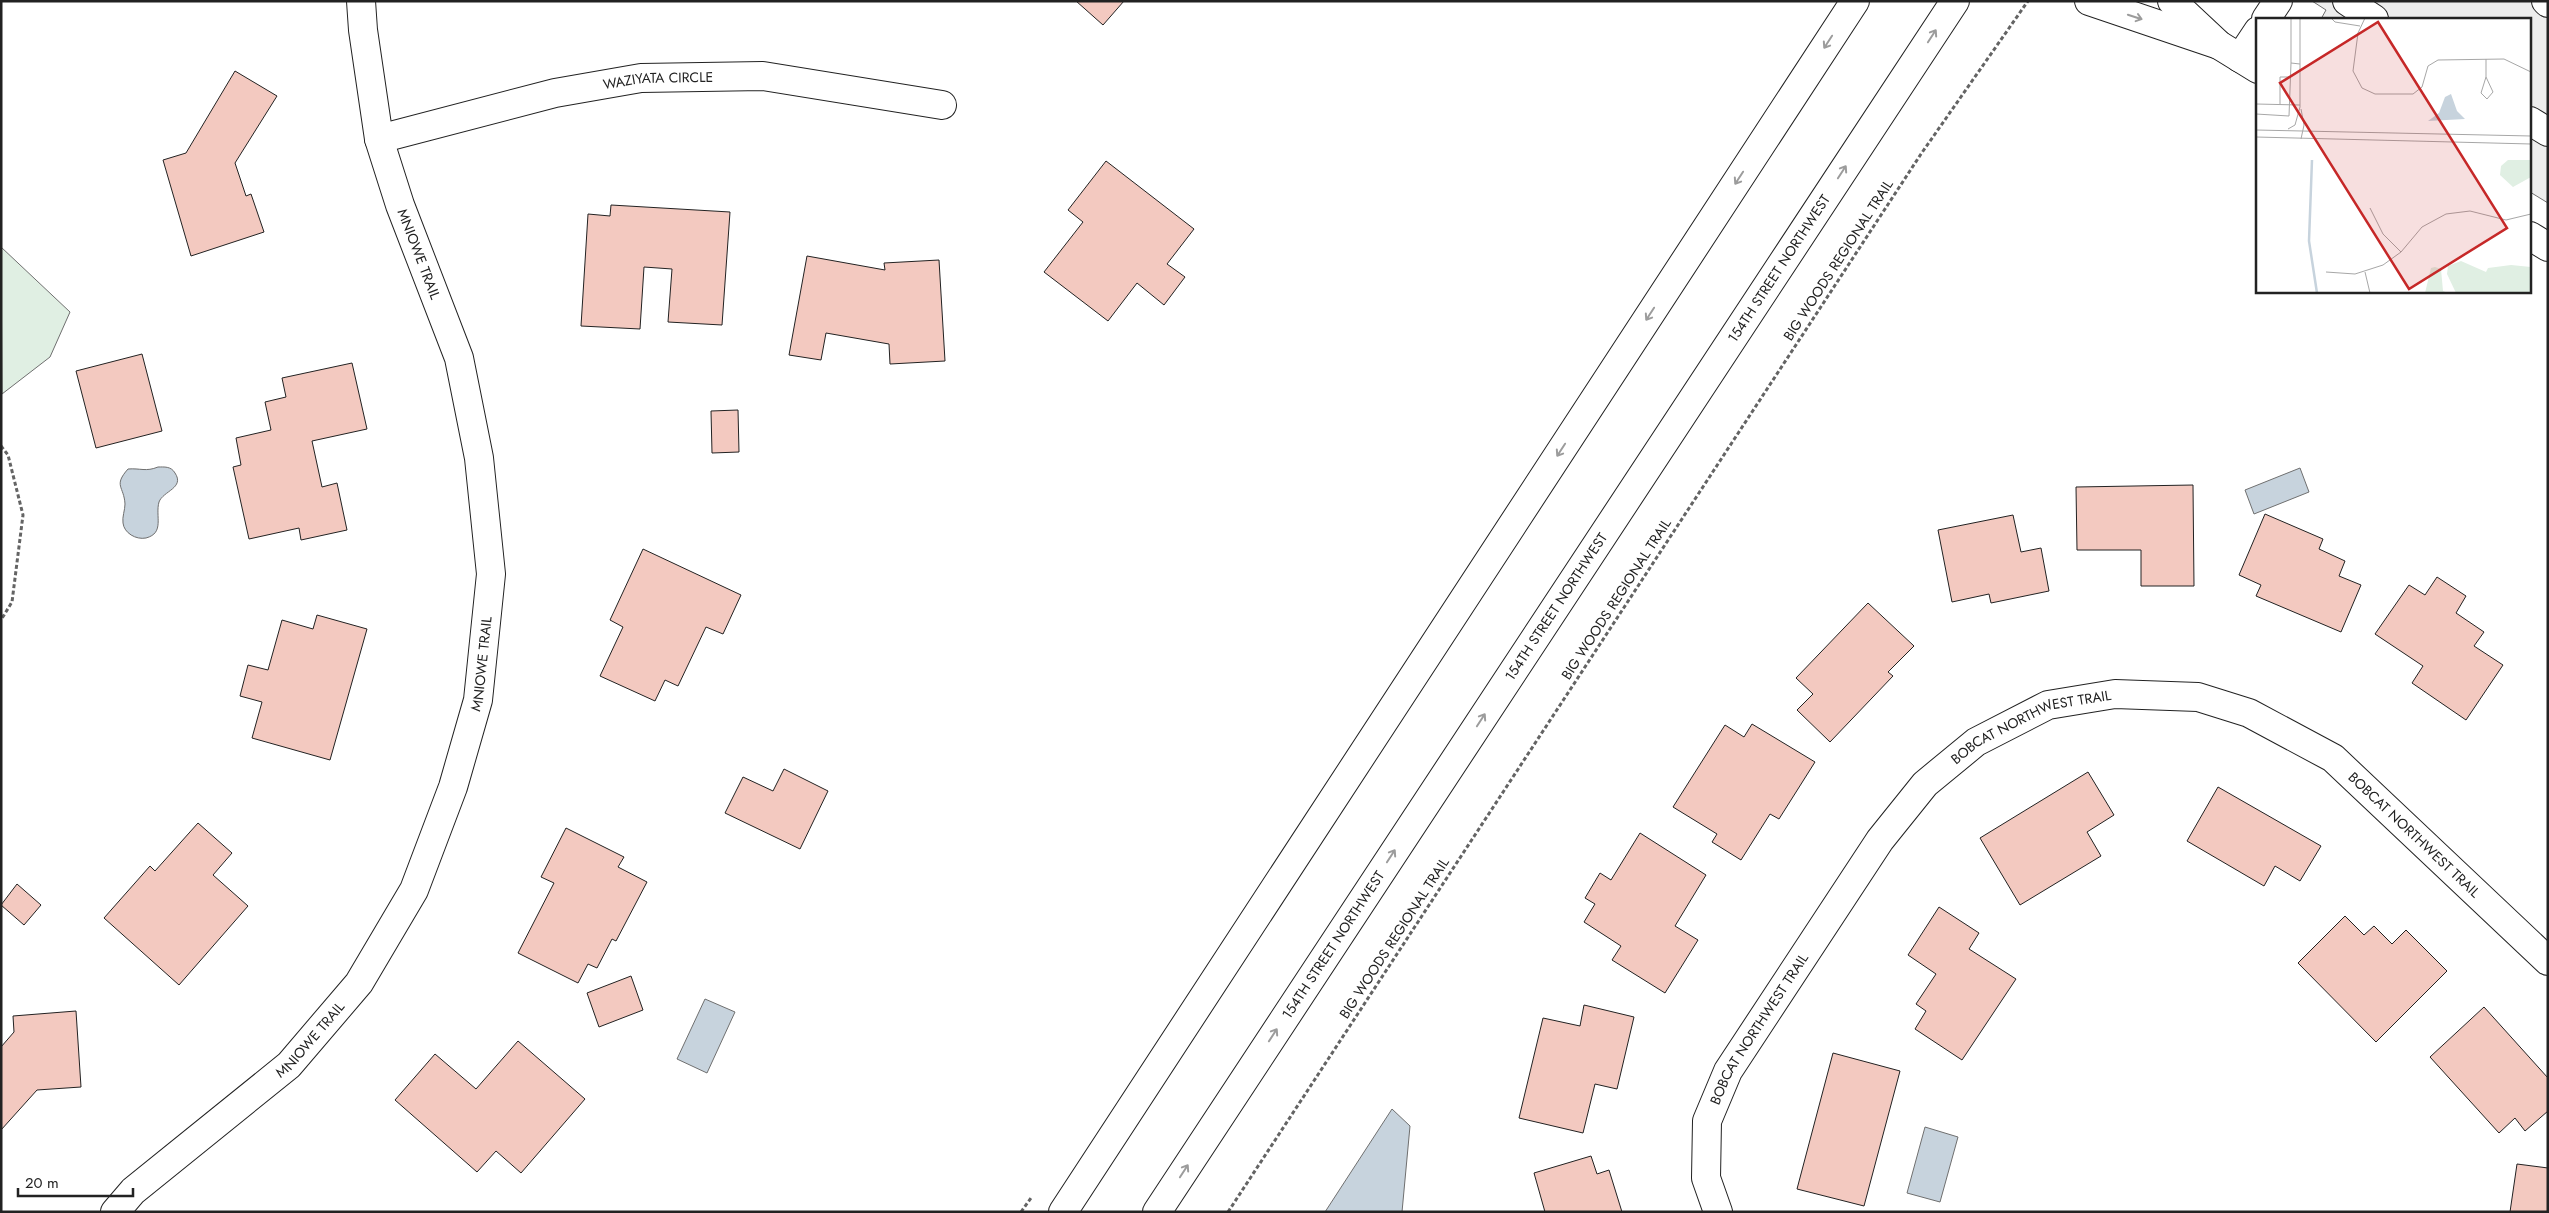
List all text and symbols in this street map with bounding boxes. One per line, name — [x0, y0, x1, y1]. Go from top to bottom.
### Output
one-way arrow — [2127, 12, 2143, 22]
inset map — [2256, 18, 2532, 292]
one-way arrow — [1927, 30, 1937, 44]
one-way arrow — [1823, 35, 1833, 49]
street label: WAZIYATA CIRCLE — [601, 67, 713, 94]
one-way arrow — [1837, 165, 1848, 179]
one-way arrow — [1734, 171, 1744, 185]
street label: BIG WOODS REGIONAL TRAIL — [1778, 175, 1898, 344]
street label: 154TH STREET NORTHWEST — [1723, 190, 1835, 346]
street label: MNIOWE TRAIL — [393, 206, 446, 303]
one-way arrow — [1645, 307, 1655, 321]
one-way arrow — [1556, 443, 1566, 457]
street label: BIG WOODS REGIONAL TRAIL — [1556, 514, 1676, 683]
street label: 154TH STREET NORTHWEST — [1500, 528, 1612, 685]
street label: MNIOWE TRAIL — [465, 615, 497, 714]
street label: BOBCAT NORTHWEST TRAIL — [1946, 685, 2113, 769]
one-way arrow — [1476, 714, 1486, 728]
street label: BOBCAT NORTHWEST TRAIL — [2344, 767, 2485, 902]
one-way arrow — [1386, 849, 1397, 863]
street label: BIG WOODS REGIONAL TRAIL — [1334, 853, 1454, 1022]
street label: 154TH STREET NORTHWEST — [1277, 867, 1389, 1023]
street label: BOBCAT NORTHWEST TRAIL — [1705, 949, 1813, 1108]
street label: MNIOWE TRAIL — [271, 997, 349, 1082]
one-way arrow — [1268, 1029, 1278, 1043]
one-way arrow — [1178, 1164, 1189, 1178]
scale bar — [18, 1166, 132, 1198]
text: 20 m — [25, 1172, 59, 1194]

